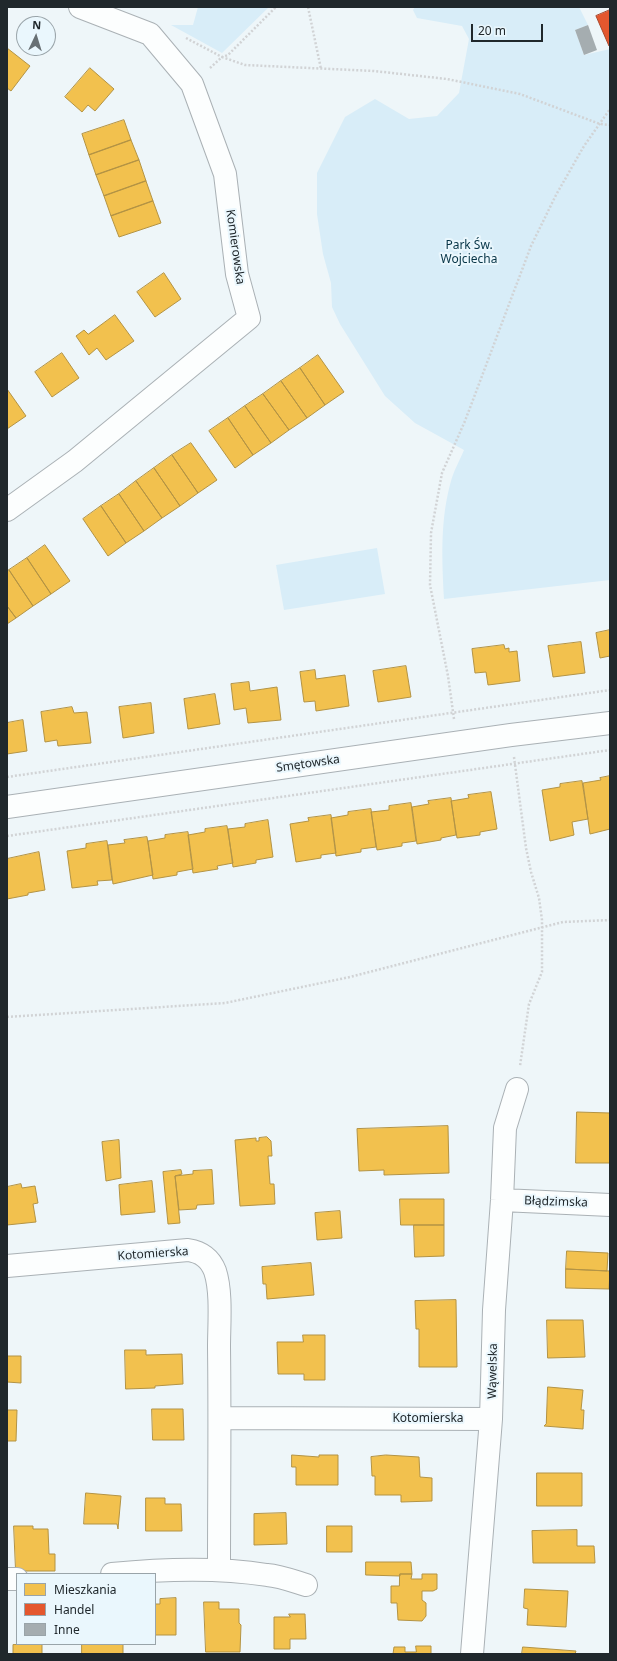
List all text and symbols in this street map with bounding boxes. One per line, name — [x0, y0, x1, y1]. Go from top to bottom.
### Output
north arrow — [16, 16, 56, 56]
scale bar — [473, 16, 545, 42]
text: N — [32, 17, 42, 32]
text: 20 m — [478, 22, 506, 39]
street label: Komierowska — [223, 208, 247, 286]
park label: Park Św. Wojciecha — [441, 239, 497, 267]
street label: Smętowska — [275, 752, 341, 776]
street label: Błądzimska — [524, 1194, 588, 1210]
street label: Kotomierska — [117, 1244, 189, 1264]
street label: Wąwelska — [485, 1343, 501, 1399]
street label: Kotomierska — [392, 1412, 464, 1426]
legend — [16, 1573, 156, 1645]
text: Mieszkania — [54, 1581, 117, 1598]
text: Handel — [54, 1601, 94, 1618]
text: Inne — [54, 1621, 80, 1638]

